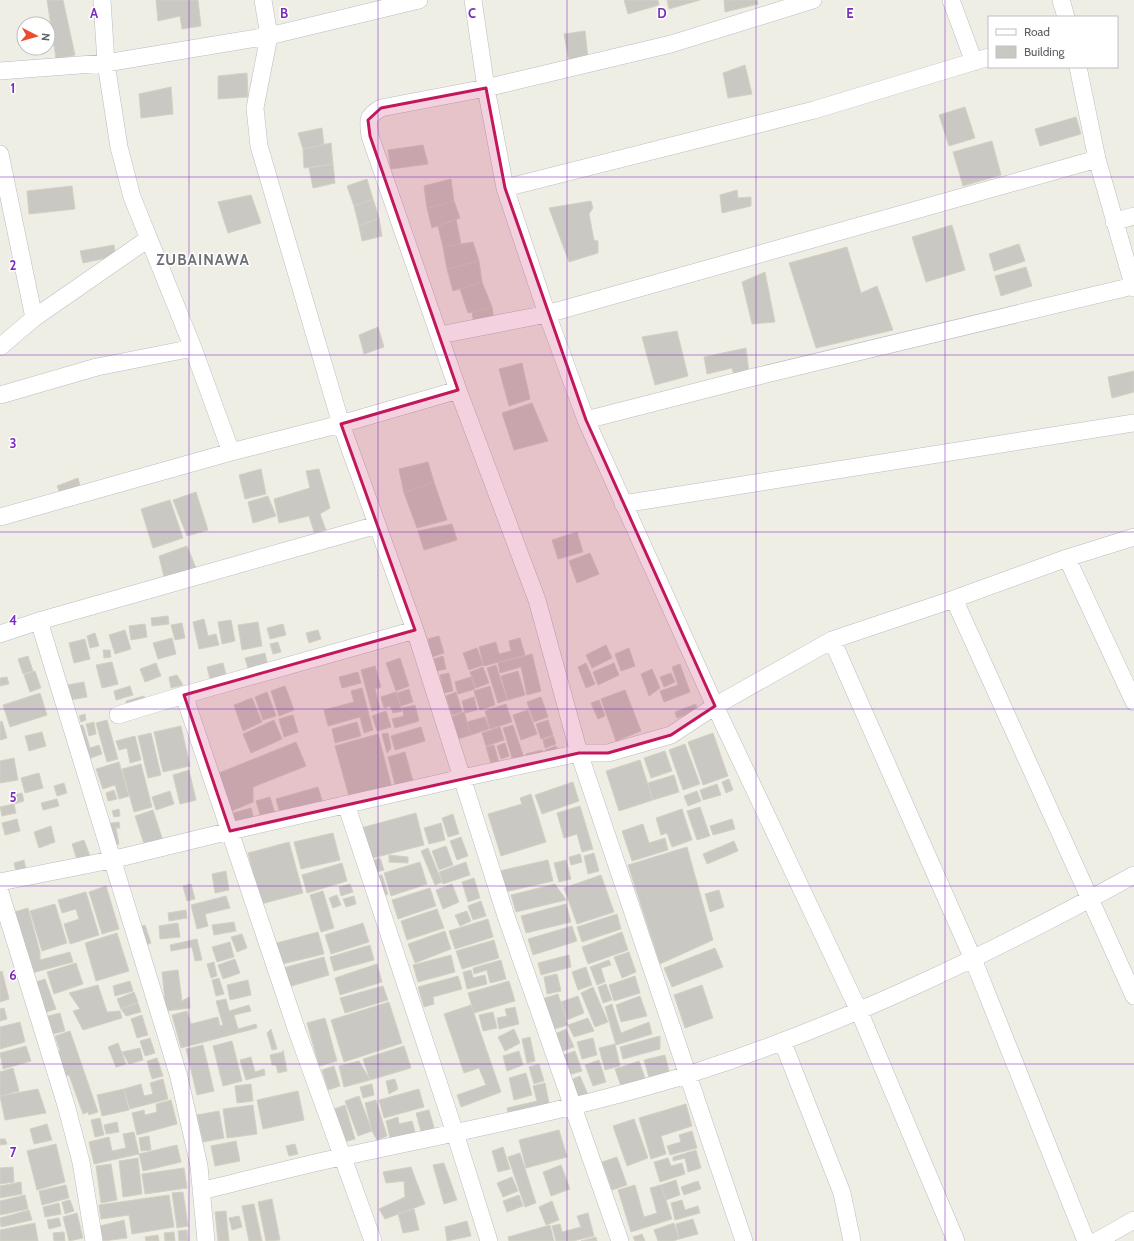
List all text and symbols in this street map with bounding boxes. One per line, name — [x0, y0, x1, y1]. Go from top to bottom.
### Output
text: A — [90, 5, 99, 21]
text: B — [280, 5, 288, 21]
text: C — [468, 5, 476, 21]
text: D — [657, 5, 667, 21]
text: E — [846, 5, 854, 21]
north arrow — [16, 16, 56, 56]
legend — [988, 16, 1118, 68]
text: Road — [1024, 24, 1050, 39]
text: N — [39, 32, 53, 42]
text: Building — [1024, 44, 1066, 59]
text: 1 — [11, 80, 15, 96]
district label: ZUBAINAWA — [156, 251, 250, 269]
text: 2 — [10, 257, 17, 273]
text: 3 — [9, 435, 17, 451]
text: 4 — [9, 612, 17, 628]
text: 5 — [10, 789, 17, 805]
text: 6 — [9, 967, 17, 983]
text: 7 — [10, 1144, 17, 1160]

